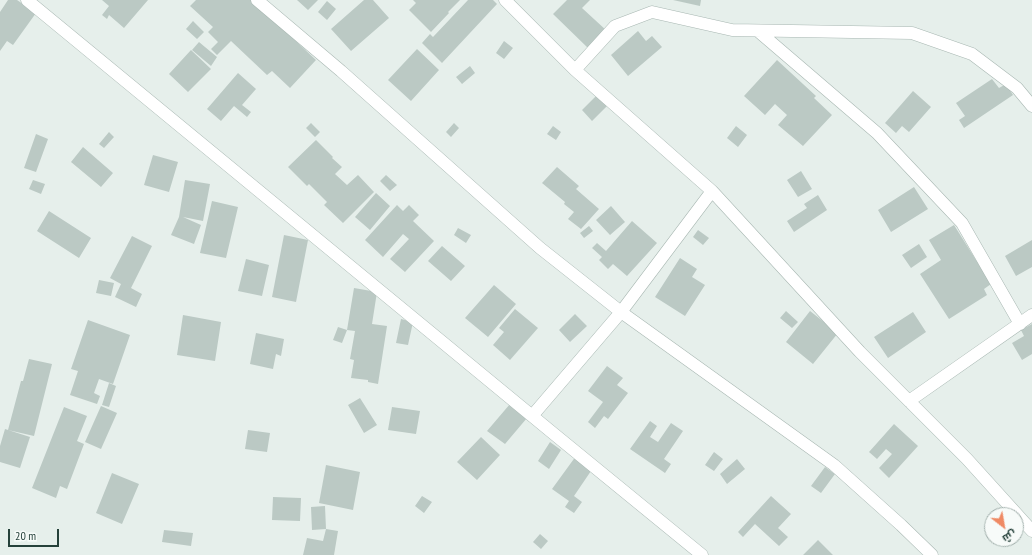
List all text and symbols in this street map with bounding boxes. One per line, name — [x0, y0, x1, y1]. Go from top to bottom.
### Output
north arrow — [984, 507, 1024, 547]
scale bar — [10, 521, 61, 547]
text: ش — [1000, 527, 1019, 546]
text: 20 m — [15, 528, 36, 543]

